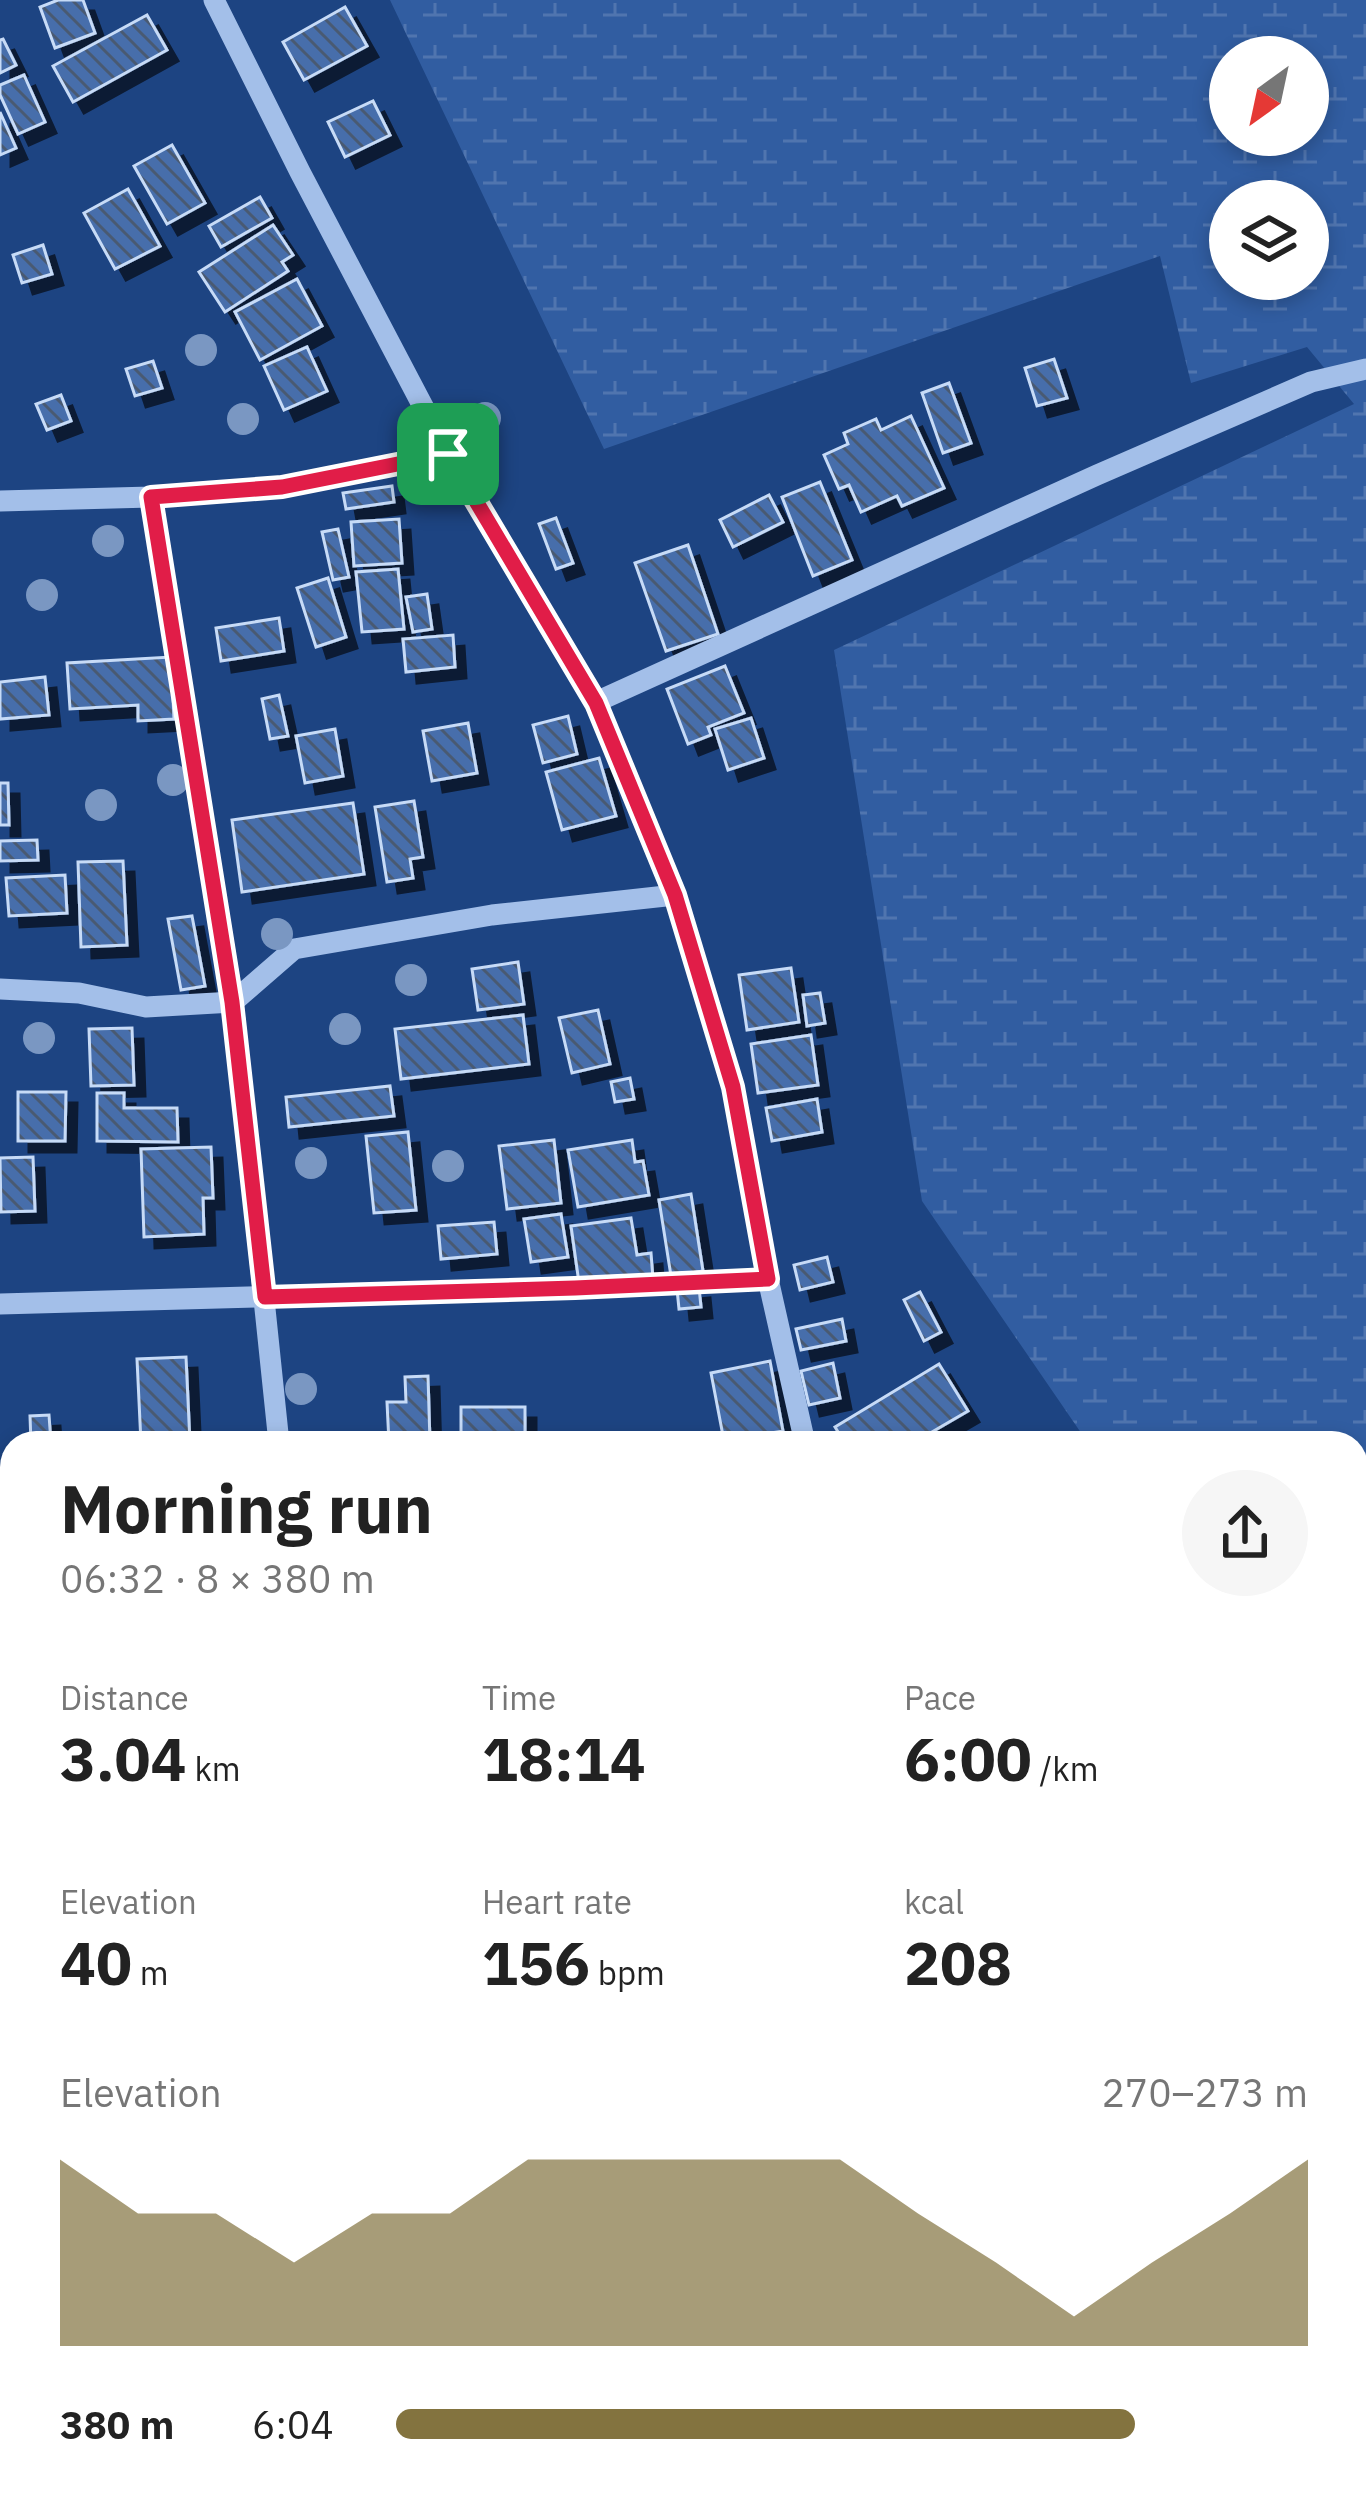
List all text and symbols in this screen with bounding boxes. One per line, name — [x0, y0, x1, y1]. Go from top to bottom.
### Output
north arrow — [1209, 36, 1329, 156]
map controls — [1209, 36, 1329, 300]
button: layers — [1209, 180, 1329, 300]
pin — [397, 403, 499, 505]
icon: arrive — [415, 421, 481, 487]
text: Morning run — [60, 1465, 433, 1551]
button: share — [1182, 1470, 1308, 1596]
text: 06:32 · 8 × 380 m — [60, 1553, 375, 1604]
text: Distance — [60, 1676, 189, 1719]
text: Time — [482, 1676, 556, 1719]
text: Pace — [904, 1676, 976, 1719]
text: 3.04 — [60, 1719, 187, 1798]
text: 18:14 — [482, 1719, 646, 1798]
text: 6:00 — [904, 1719, 1032, 1798]
text: km — [187, 1747, 241, 1790]
text: /km — [1032, 1747, 1098, 1790]
text: Elevation — [60, 1880, 197, 1923]
text: Heart rate — [482, 1880, 632, 1923]
text: kcal — [904, 1880, 964, 1923]
text: 40 — [60, 1923, 132, 2002]
text: 156 — [482, 1923, 590, 2002]
text: 208 — [904, 1923, 1012, 2002]
text: m — [132, 1951, 169, 1994]
text: bpm — [590, 1951, 665, 1994]
text: Elevation — [60, 2067, 222, 2118]
text: 270–273 m — [1101, 2067, 1308, 2118]
text: 380 m — [60, 2399, 174, 2450]
text: 6:04 — [252, 2399, 334, 2450]

